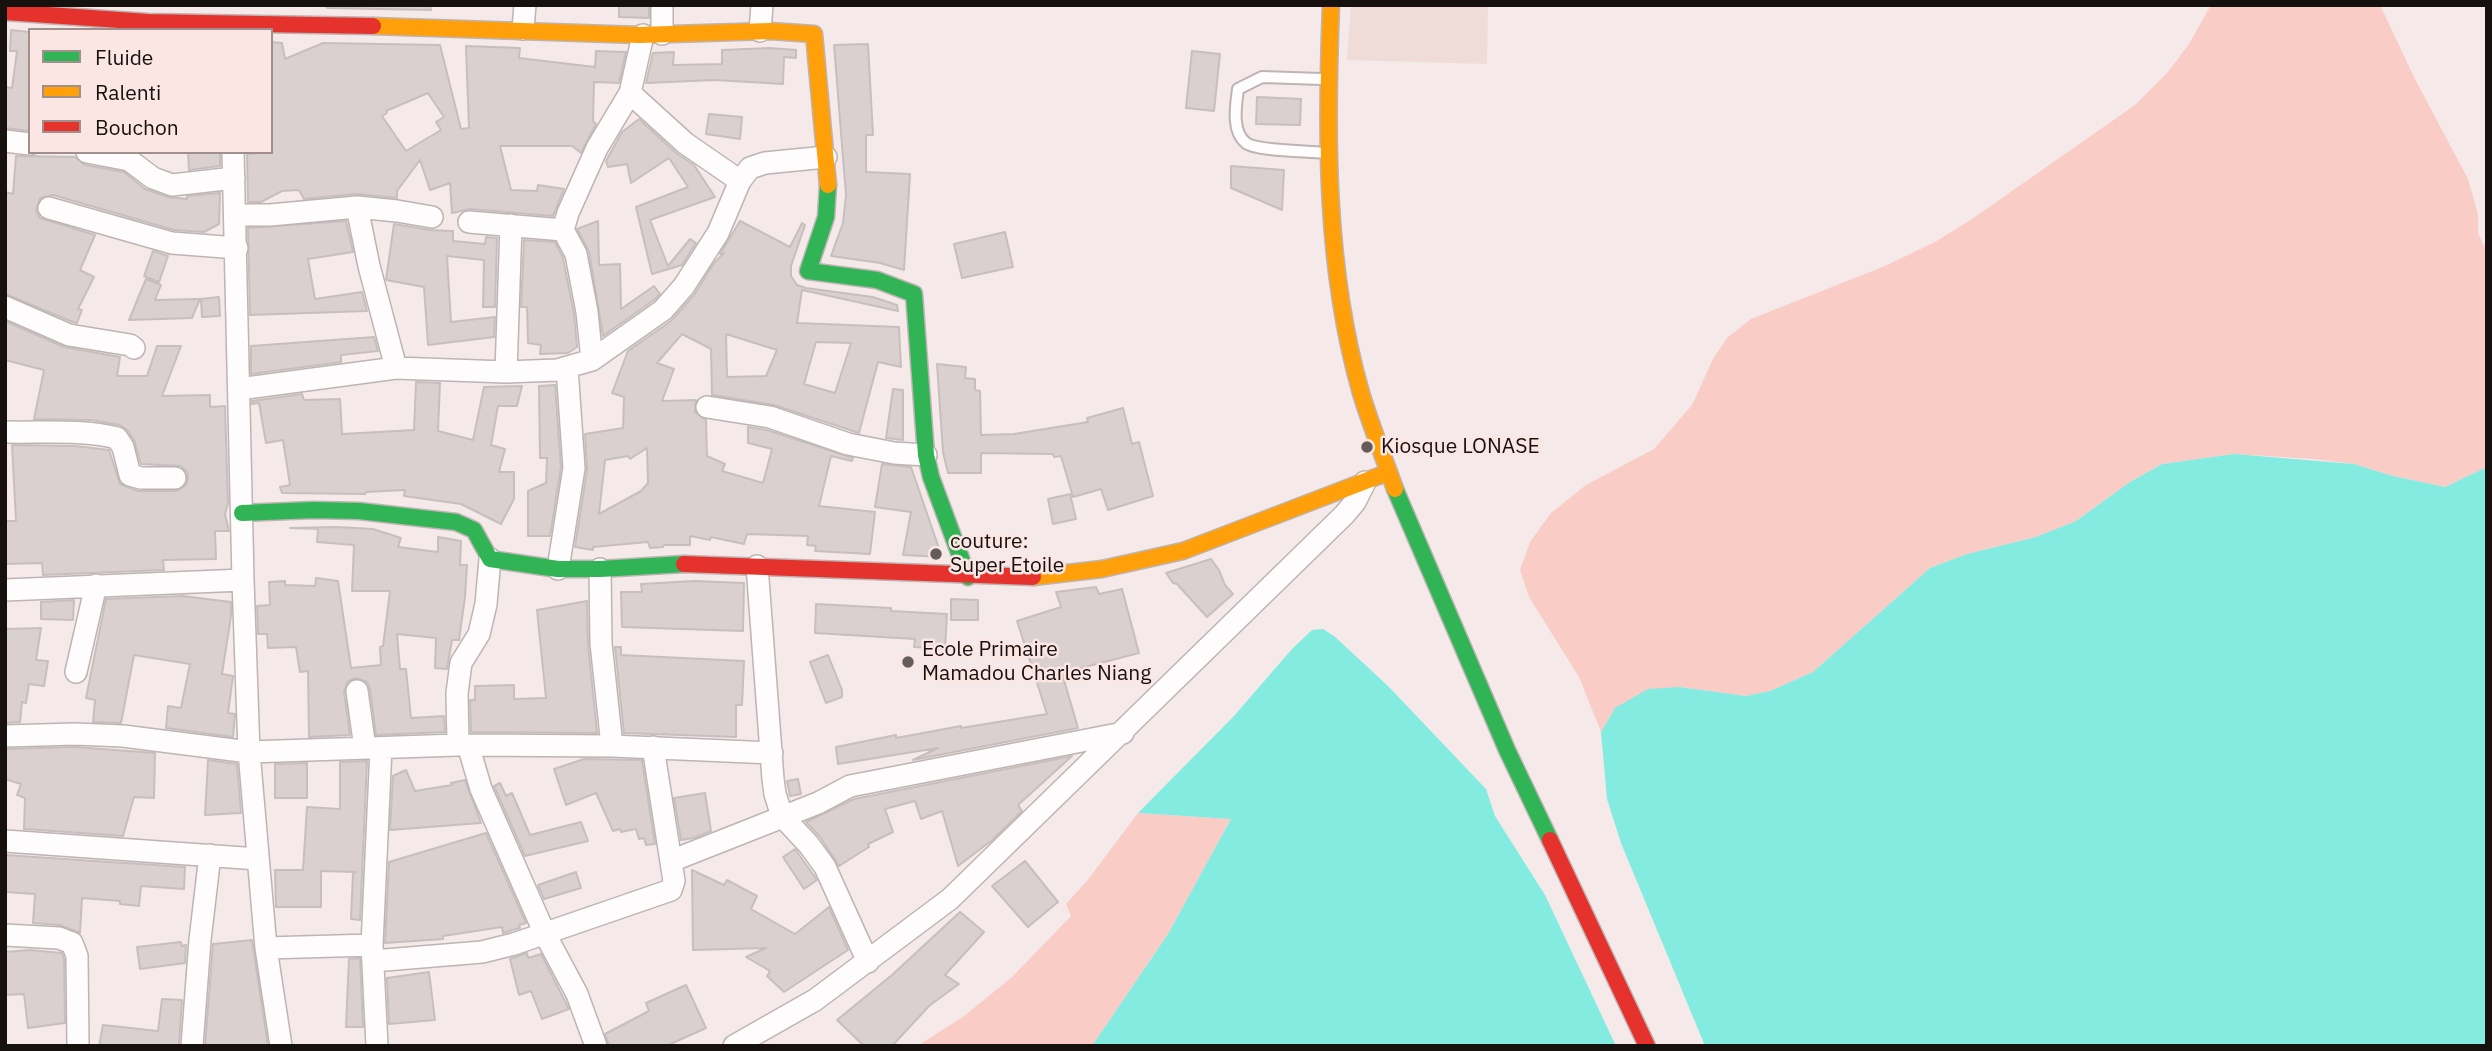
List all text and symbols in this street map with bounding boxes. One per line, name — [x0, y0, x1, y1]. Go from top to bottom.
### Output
legend — [28, 28, 273, 154]
text: Fluide — [95, 43, 153, 71]
text: Ralenti — [95, 78, 161, 106]
text: Bouchon — [95, 113, 179, 141]
place label: Kiosque LONASE — [1381, 434, 1540, 460]
marker: Kiosque LONASE — [1359, 439, 1375, 455]
place label: couture: Super Etoile — [950, 529, 1064, 579]
marker: couture: Super Etoile — [928, 546, 944, 562]
place label: Ecole Primaire Mamadou Charles Niang — [922, 637, 1151, 687]
marker: Ecole Primaire Mamadou Charles Niang — [900, 654, 916, 670]

